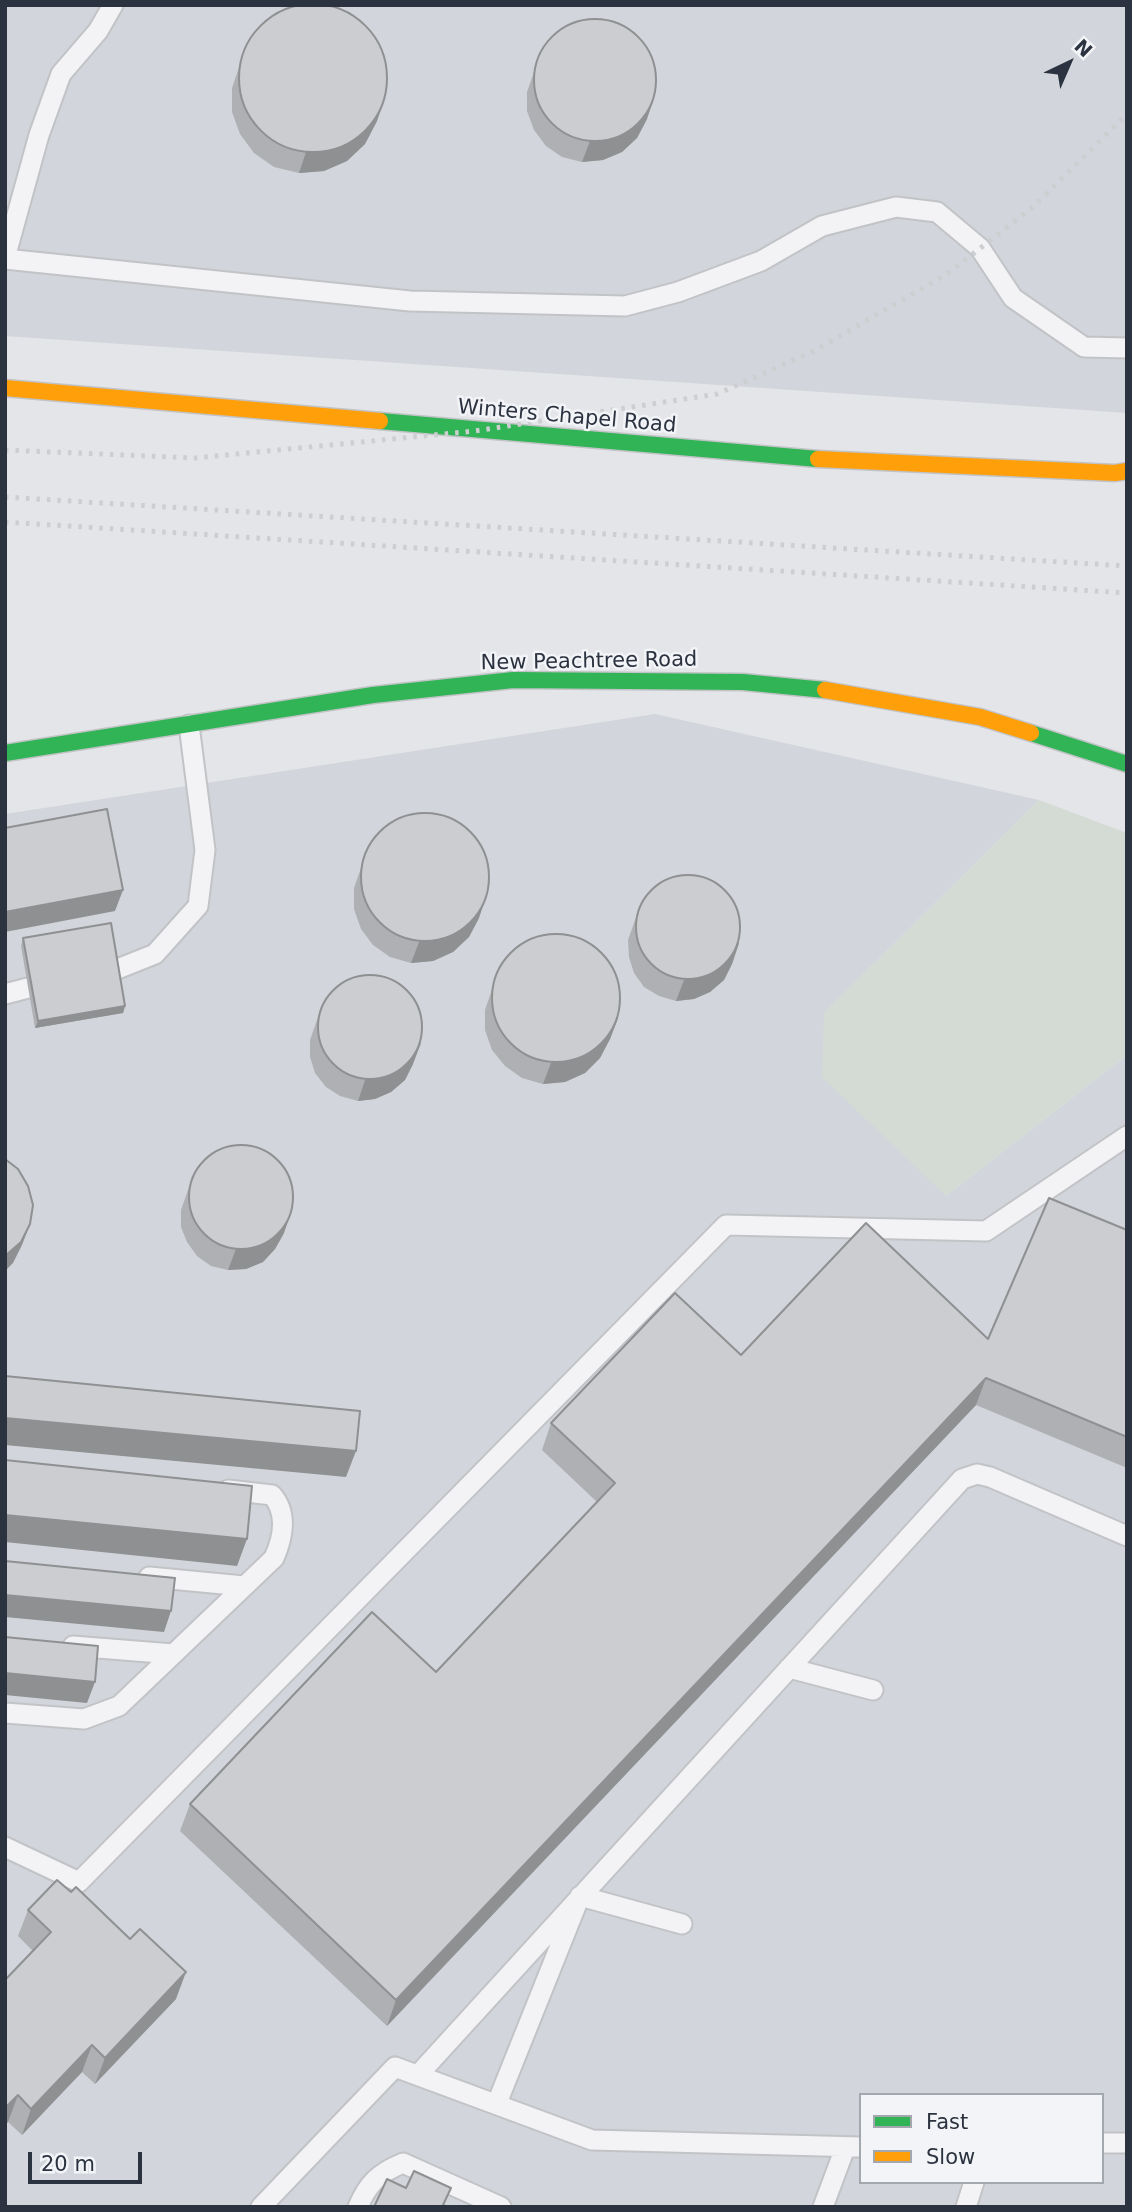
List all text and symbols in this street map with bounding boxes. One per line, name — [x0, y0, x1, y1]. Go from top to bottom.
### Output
north arrow — [1034, 28, 1104, 98]
text: N — [1070, 34, 1097, 61]
street label: Winters Chapel Road — [457, 395, 677, 439]
street label: New Peachtree Road — [480, 648, 698, 676]
legend — [859, 2093, 1104, 2184]
text: Fast — [926, 2110, 968, 2134]
scale bar — [32, 2138, 145, 2182]
text: Slow — [926, 2145, 975, 2169]
text: 20 m — [41, 2152, 95, 2176]

